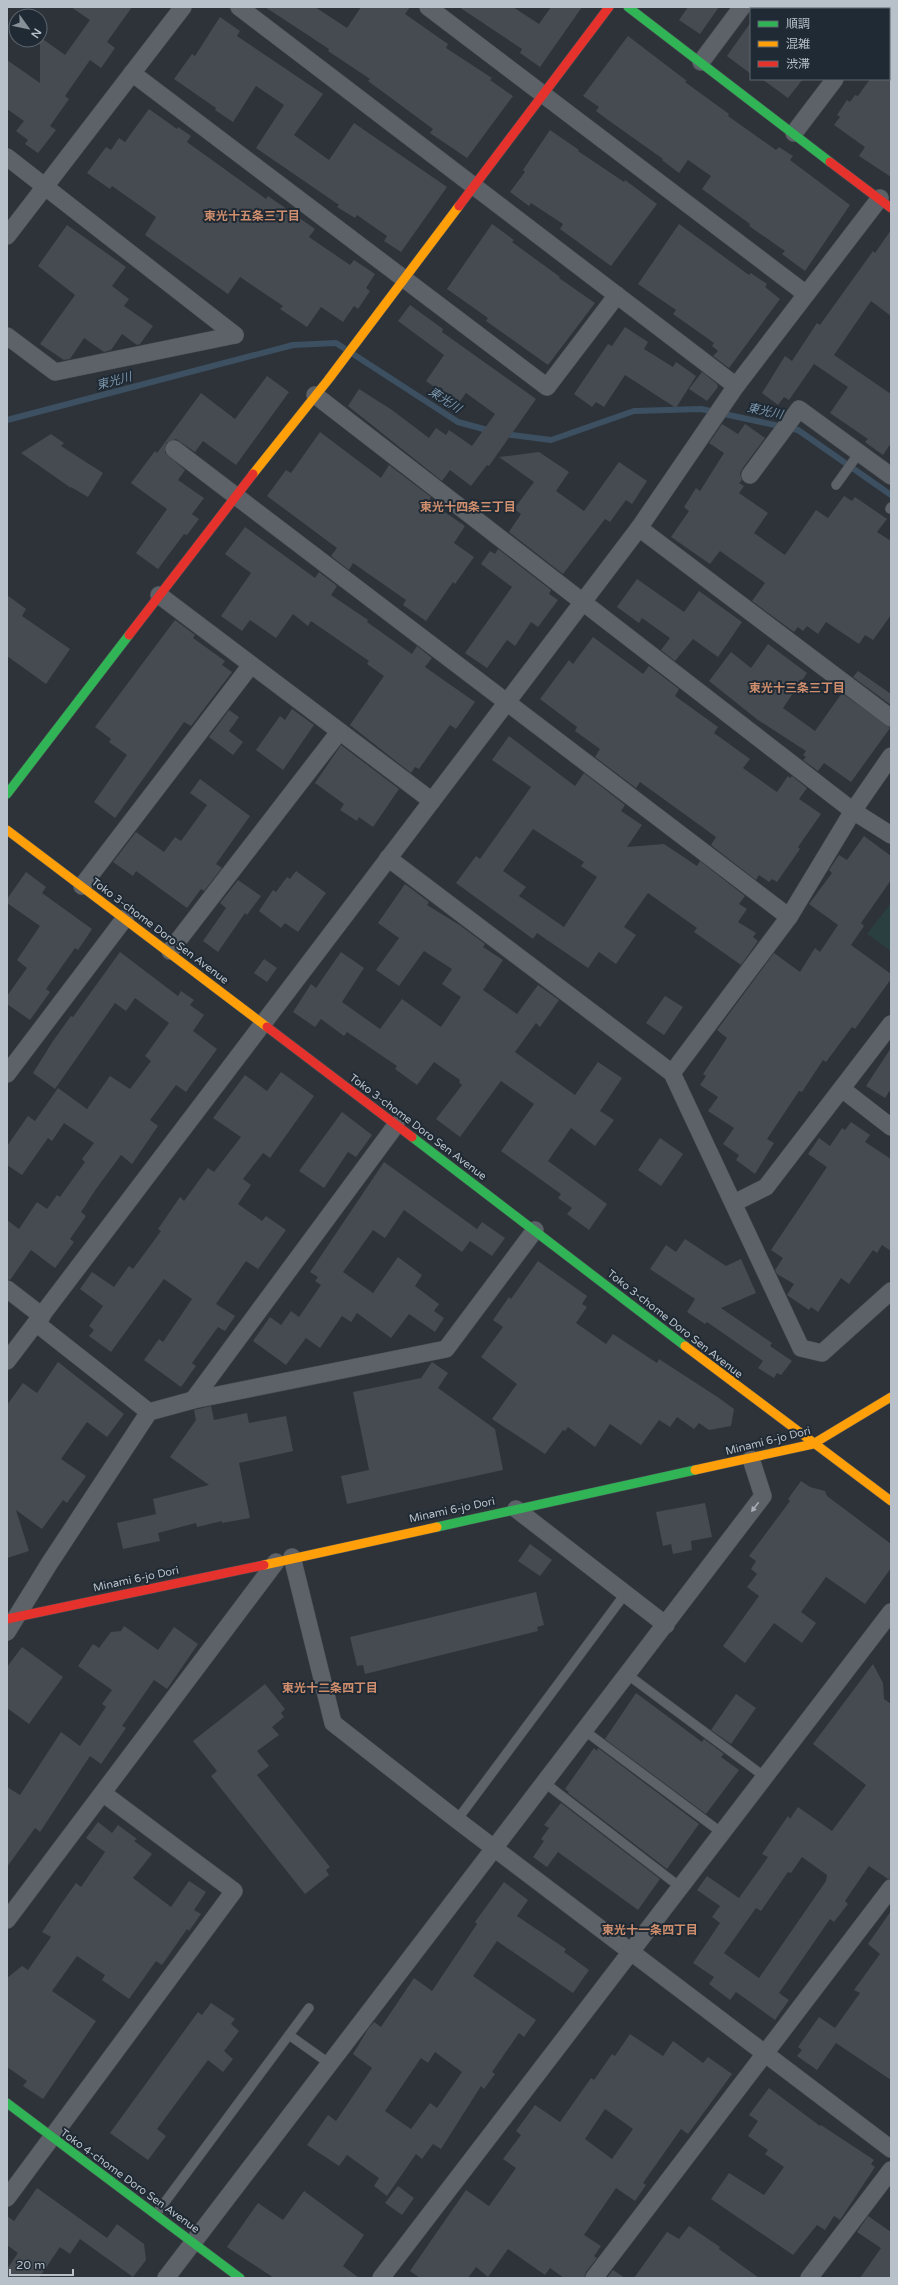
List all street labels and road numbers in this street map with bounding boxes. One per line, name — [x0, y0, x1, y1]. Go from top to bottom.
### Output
street label: Toko 3-chome Doro Sen Avenue — [89, 875, 231, 987]
street label: Toko 3-chome Doro Sen Avenue — [347, 1071, 489, 1183]
street label: Toko 3-chome Doro Sen Avenue — [605, 1267, 745, 1381]
street label: Minami 6-jo Dori — [724, 1424, 812, 1458]
street label: Minami 6-jo Dori — [408, 1495, 496, 1525]
street label: Minami 6-jo Dori — [92, 1564, 180, 1594]
street label: Toko 4-chome Doro Sen Avenue — [58, 2126, 202, 2236]

